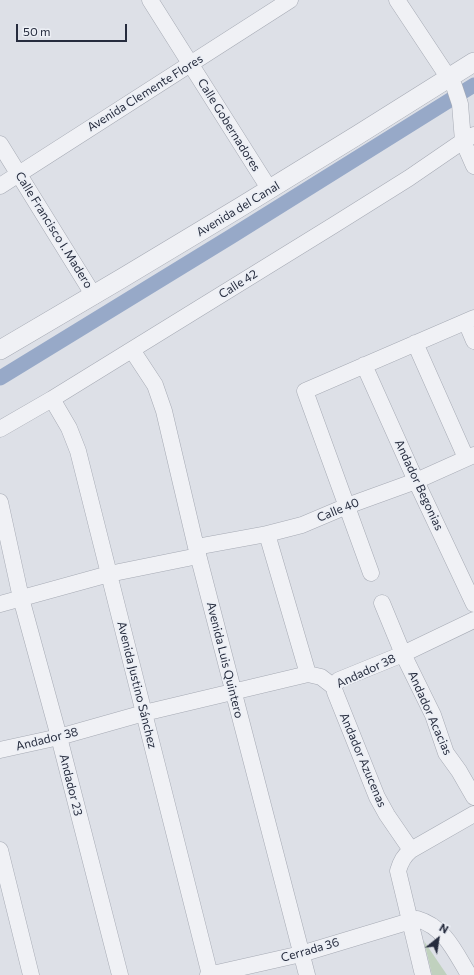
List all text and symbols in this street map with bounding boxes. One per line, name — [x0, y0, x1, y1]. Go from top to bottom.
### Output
scale bar — [18, 16, 129, 42]
text: 50 m — [23, 24, 51, 38]
street label: Avenida Clemente Flores — [84, 51, 206, 135]
street label: Calle Gobernadores — [195, 76, 263, 174]
street label: Calle Francisco I. Madero — [12, 169, 96, 291]
street label: Avenida del Canal — [194, 178, 282, 240]
street label: Calle 42 — [216, 267, 260, 301]
street label: Andador Begonias — [392, 437, 446, 533]
street label: Calle 40 — [315, 495, 361, 525]
street label: Avenida Luis Quintero — [204, 600, 246, 720]
street label: Avenida Justino Sánchez — [114, 620, 160, 750]
street label: Andador 38 — [334, 651, 398, 691]
street label: Andador Acacias — [405, 669, 455, 757]
street label: Andador Azucenas — [337, 711, 389, 809]
street label: Andador 38 — [14, 724, 80, 754]
street label: Andador 23 — [56, 753, 86, 817]
north arrow — [418, 919, 458, 959]
text: N — [437, 920, 451, 936]
street label: Cerrada 36 — [279, 935, 341, 965]

